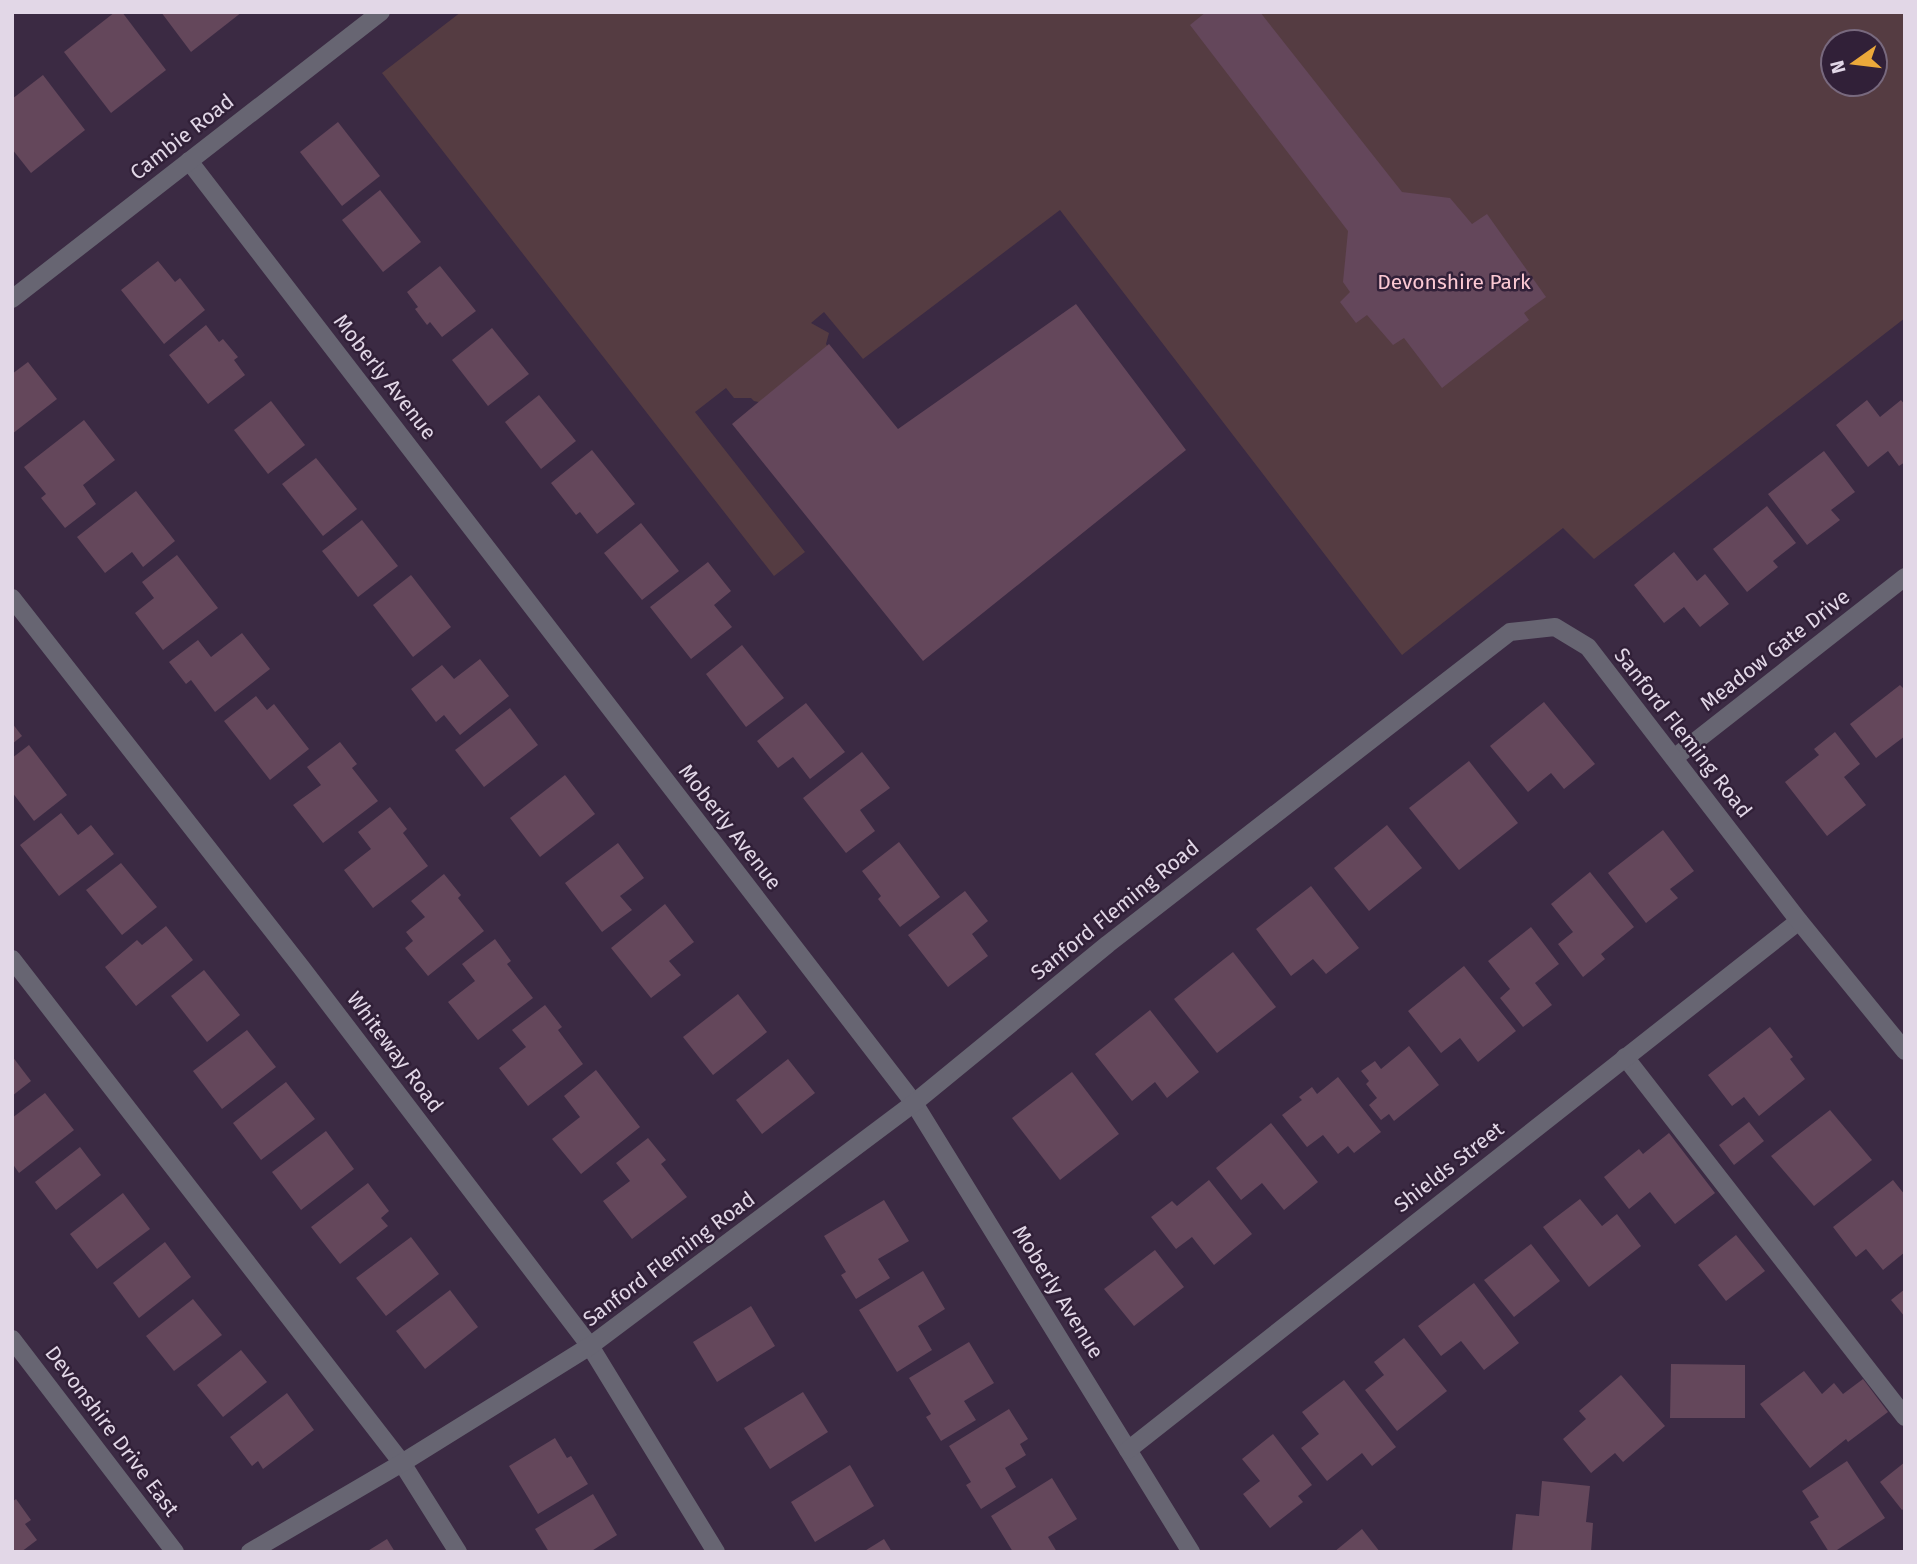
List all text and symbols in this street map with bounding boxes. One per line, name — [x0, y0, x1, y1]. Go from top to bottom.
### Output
north arrow — [1819, 28, 1889, 98]
text: N — [1825, 58, 1851, 76]
street label: Cambie Road — [125, 88, 239, 186]
park label: Devonshire Park — [1377, 269, 1531, 295]
street label: Moberly Avenue — [328, 309, 442, 445]
street label: Meadow Gate Drive — [1695, 584, 1855, 716]
street label: Sanford Fleming Road — [1609, 643, 1757, 823]
street label: Moberly Avenue — [673, 759, 787, 895]
street label: Sanford Fleming Road — [1026, 834, 1204, 986]
street label: Whiteway Road — [341, 986, 449, 1118]
street label: Shields Street — [1389, 1116, 1509, 1218]
street label: Sanford Fleming Road — [578, 1186, 760, 1332]
street label: Moberly Avenue — [1007, 1221, 1109, 1363]
street label: Devonshire Drive East — [39, 1341, 185, 1522]

